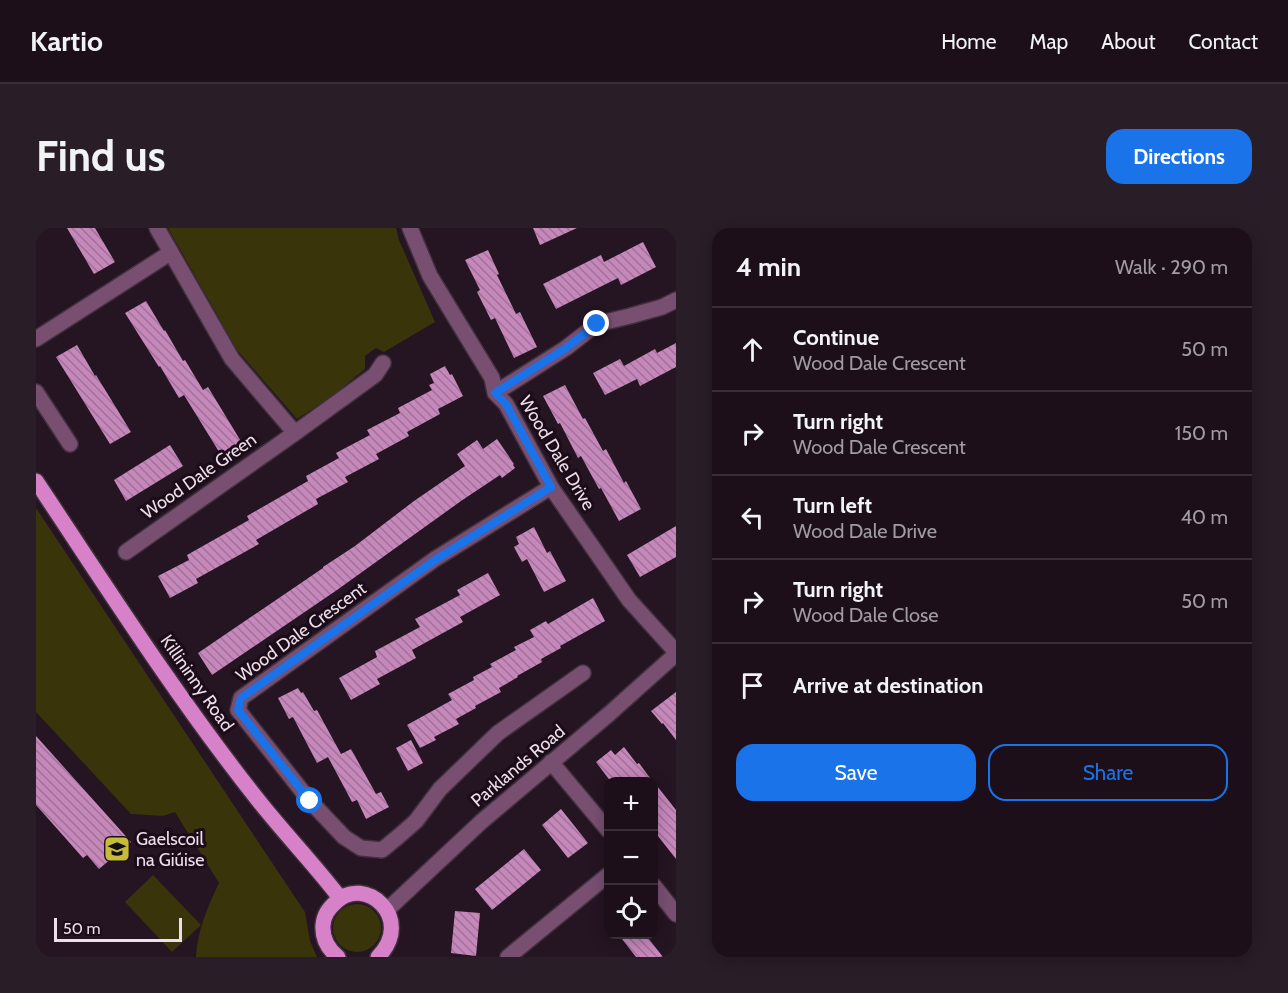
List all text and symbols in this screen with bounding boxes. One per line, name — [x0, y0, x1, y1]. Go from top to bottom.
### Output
text: Kartio — [30, 24, 103, 58]
text: Home — [941, 29, 997, 54]
text: Map — [1030, 29, 1068, 54]
text: About — [1101, 29, 1155, 54]
text: Contact — [1188, 29, 1258, 54]
button: Directions — [1106, 129, 1252, 184]
text: Find us — [36, 130, 165, 182]
text: 4 min — [736, 251, 801, 283]
text: Walk · 290 m — [1115, 255, 1228, 279]
route end — [583, 310, 609, 336]
text: Continue — [793, 324, 879, 351]
icon: ahead — [736, 333, 769, 366]
text: 50 m — [1181, 337, 1228, 361]
text: Wood Dale Crescent — [793, 351, 966, 375]
street label: Wood Dale Drive — [514, 392, 600, 514]
text: Turn right — [793, 408, 883, 435]
icon: right — [736, 417, 769, 450]
text: 150 m — [1175, 421, 1228, 445]
street label: Wood Dale Green — [137, 428, 261, 524]
text: Wood Dale Crescent — [793, 435, 966, 459]
text: Turn left — [793, 492, 872, 519]
icon: left — [736, 501, 769, 534]
text: 40 m — [1180, 505, 1228, 529]
text: Wood Dale Drive — [793, 519, 937, 543]
text: Turn right — [793, 576, 883, 603]
street label: Wood Dale Crescent — [232, 577, 370, 687]
icon: right — [736, 585, 769, 618]
text: 50 m — [1181, 589, 1228, 613]
text: Wood Dale Close — [793, 603, 939, 627]
street label: Killininny Road — [156, 631, 238, 735]
icon: arrive — [736, 669, 769, 702]
text: Arrive at destination — [793, 672, 983, 699]
street label: Parklands Road — [467, 720, 569, 812]
button: Save — [736, 744, 976, 801]
button: Share — [988, 744, 1228, 801]
map controls — [604, 777, 658, 939]
button: + — [604, 777, 658, 831]
route start — [296, 787, 322, 813]
place label: Gaelscoil na Giúise — [136, 828, 204, 871]
button: − — [604, 831, 658, 885]
school or university icon: Gaelscoil na Giúise — [102, 834, 132, 864]
button: locate — [604, 885, 658, 939]
scale bar — [54, 915, 182, 942]
text: 50 m — [63, 919, 100, 938]

